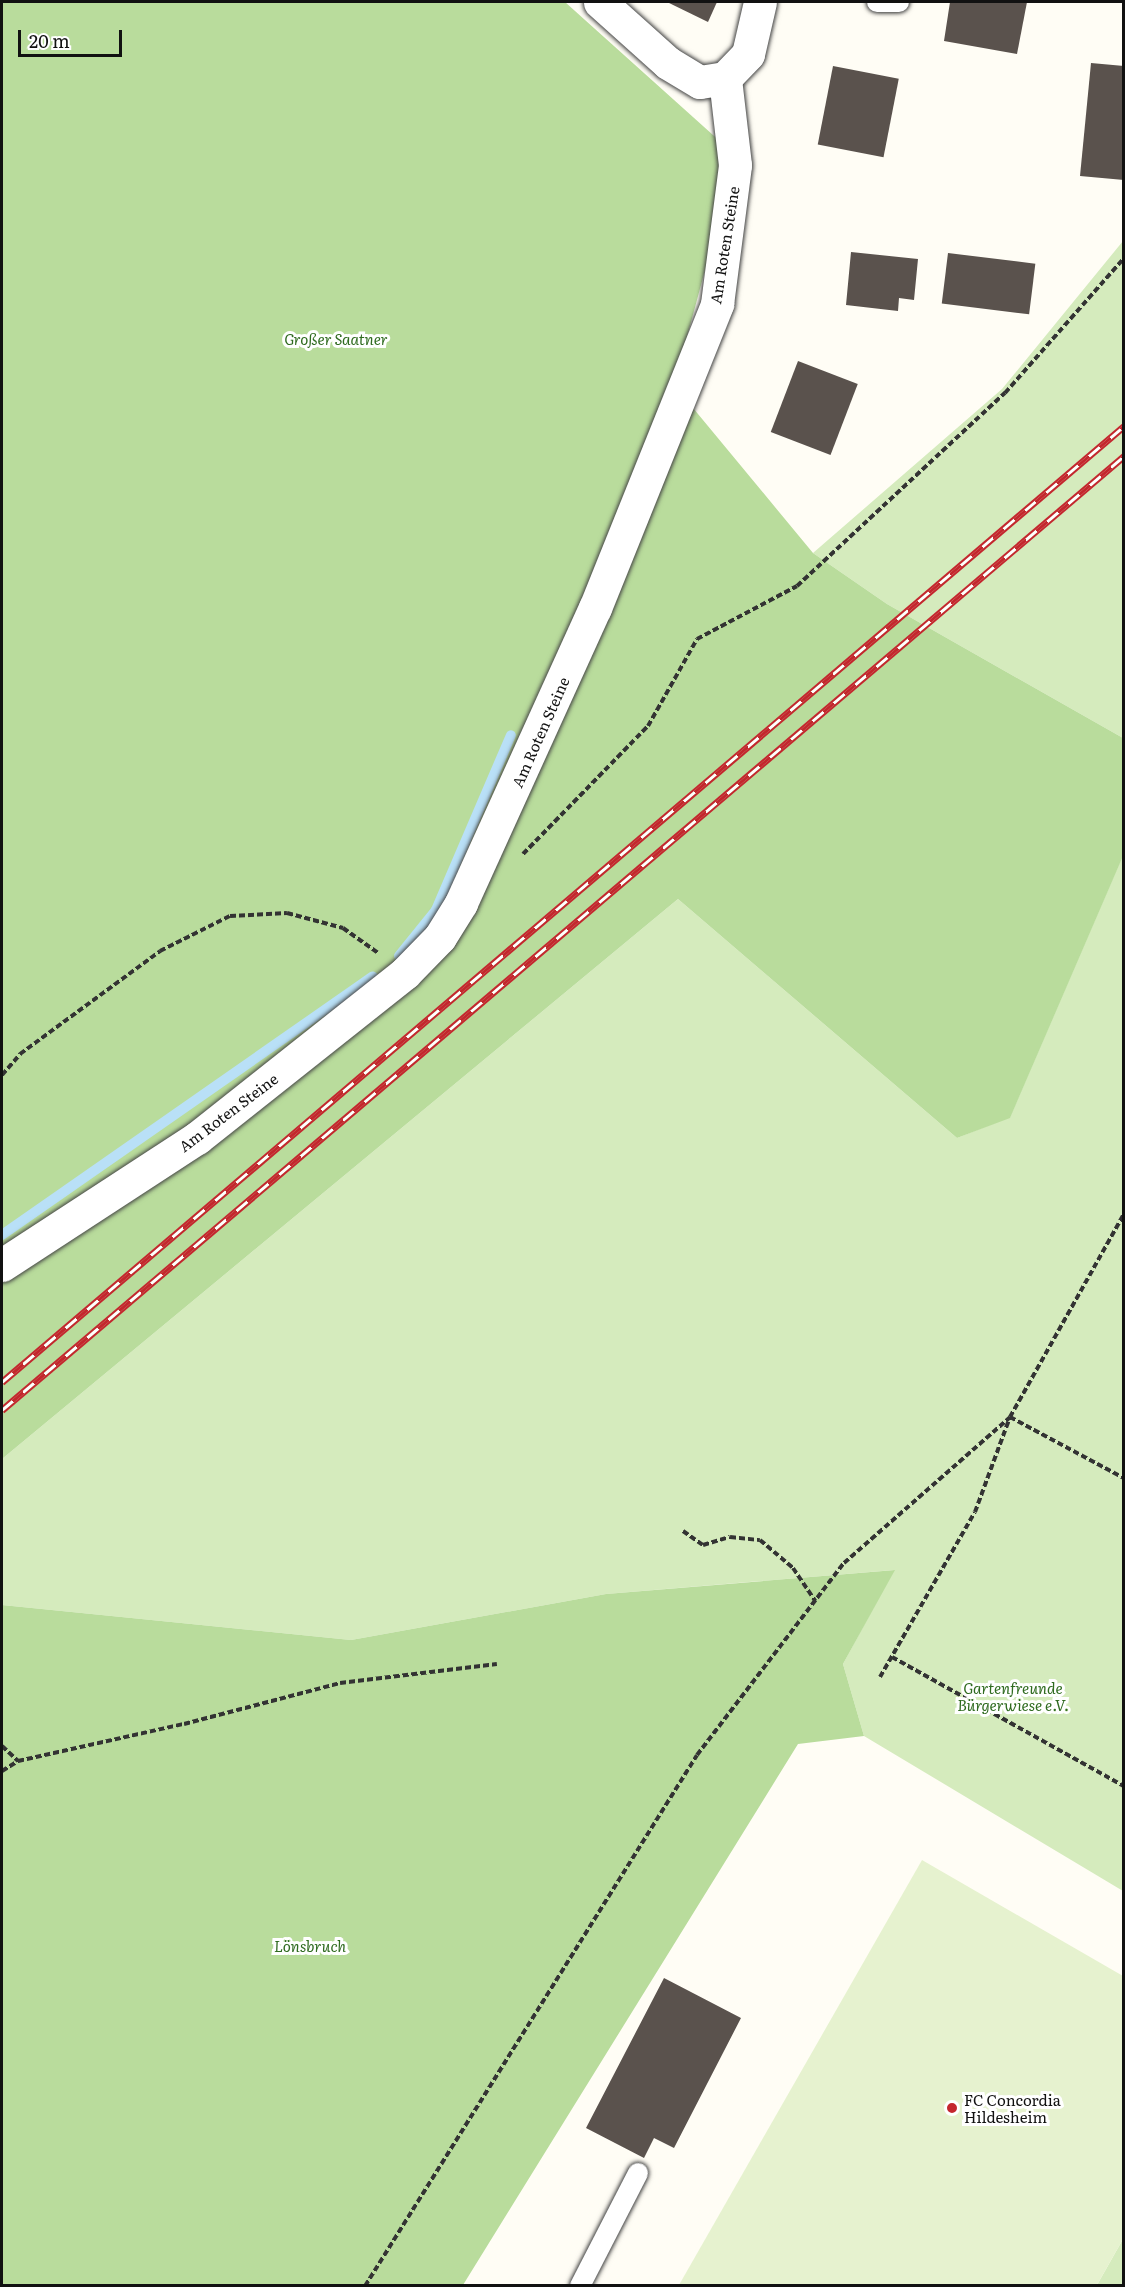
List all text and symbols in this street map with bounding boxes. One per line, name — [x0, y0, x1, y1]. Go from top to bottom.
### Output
scale bar — [21, 18, 124, 56]
text: 20 m — [29, 27, 70, 54]
street label: Am Roten Steine — [706, 185, 742, 305]
park label: Großer Saatner — [284, 330, 388, 348]
street label: Am Roten Steine — [508, 674, 572, 790]
street label: Am Roten Steine — [175, 1069, 281, 1155]
park label: Gartenfreunde Bürgerwiese e.V. — [957, 1678, 1069, 1713]
park label: Lönsbruch — [274, 1937, 346, 1955]
place label: FC Concordia Hildesheim — [964, 2090, 1061, 2125]
marker: FC Concordia Hildesheim — [945, 2101, 959, 2115]

